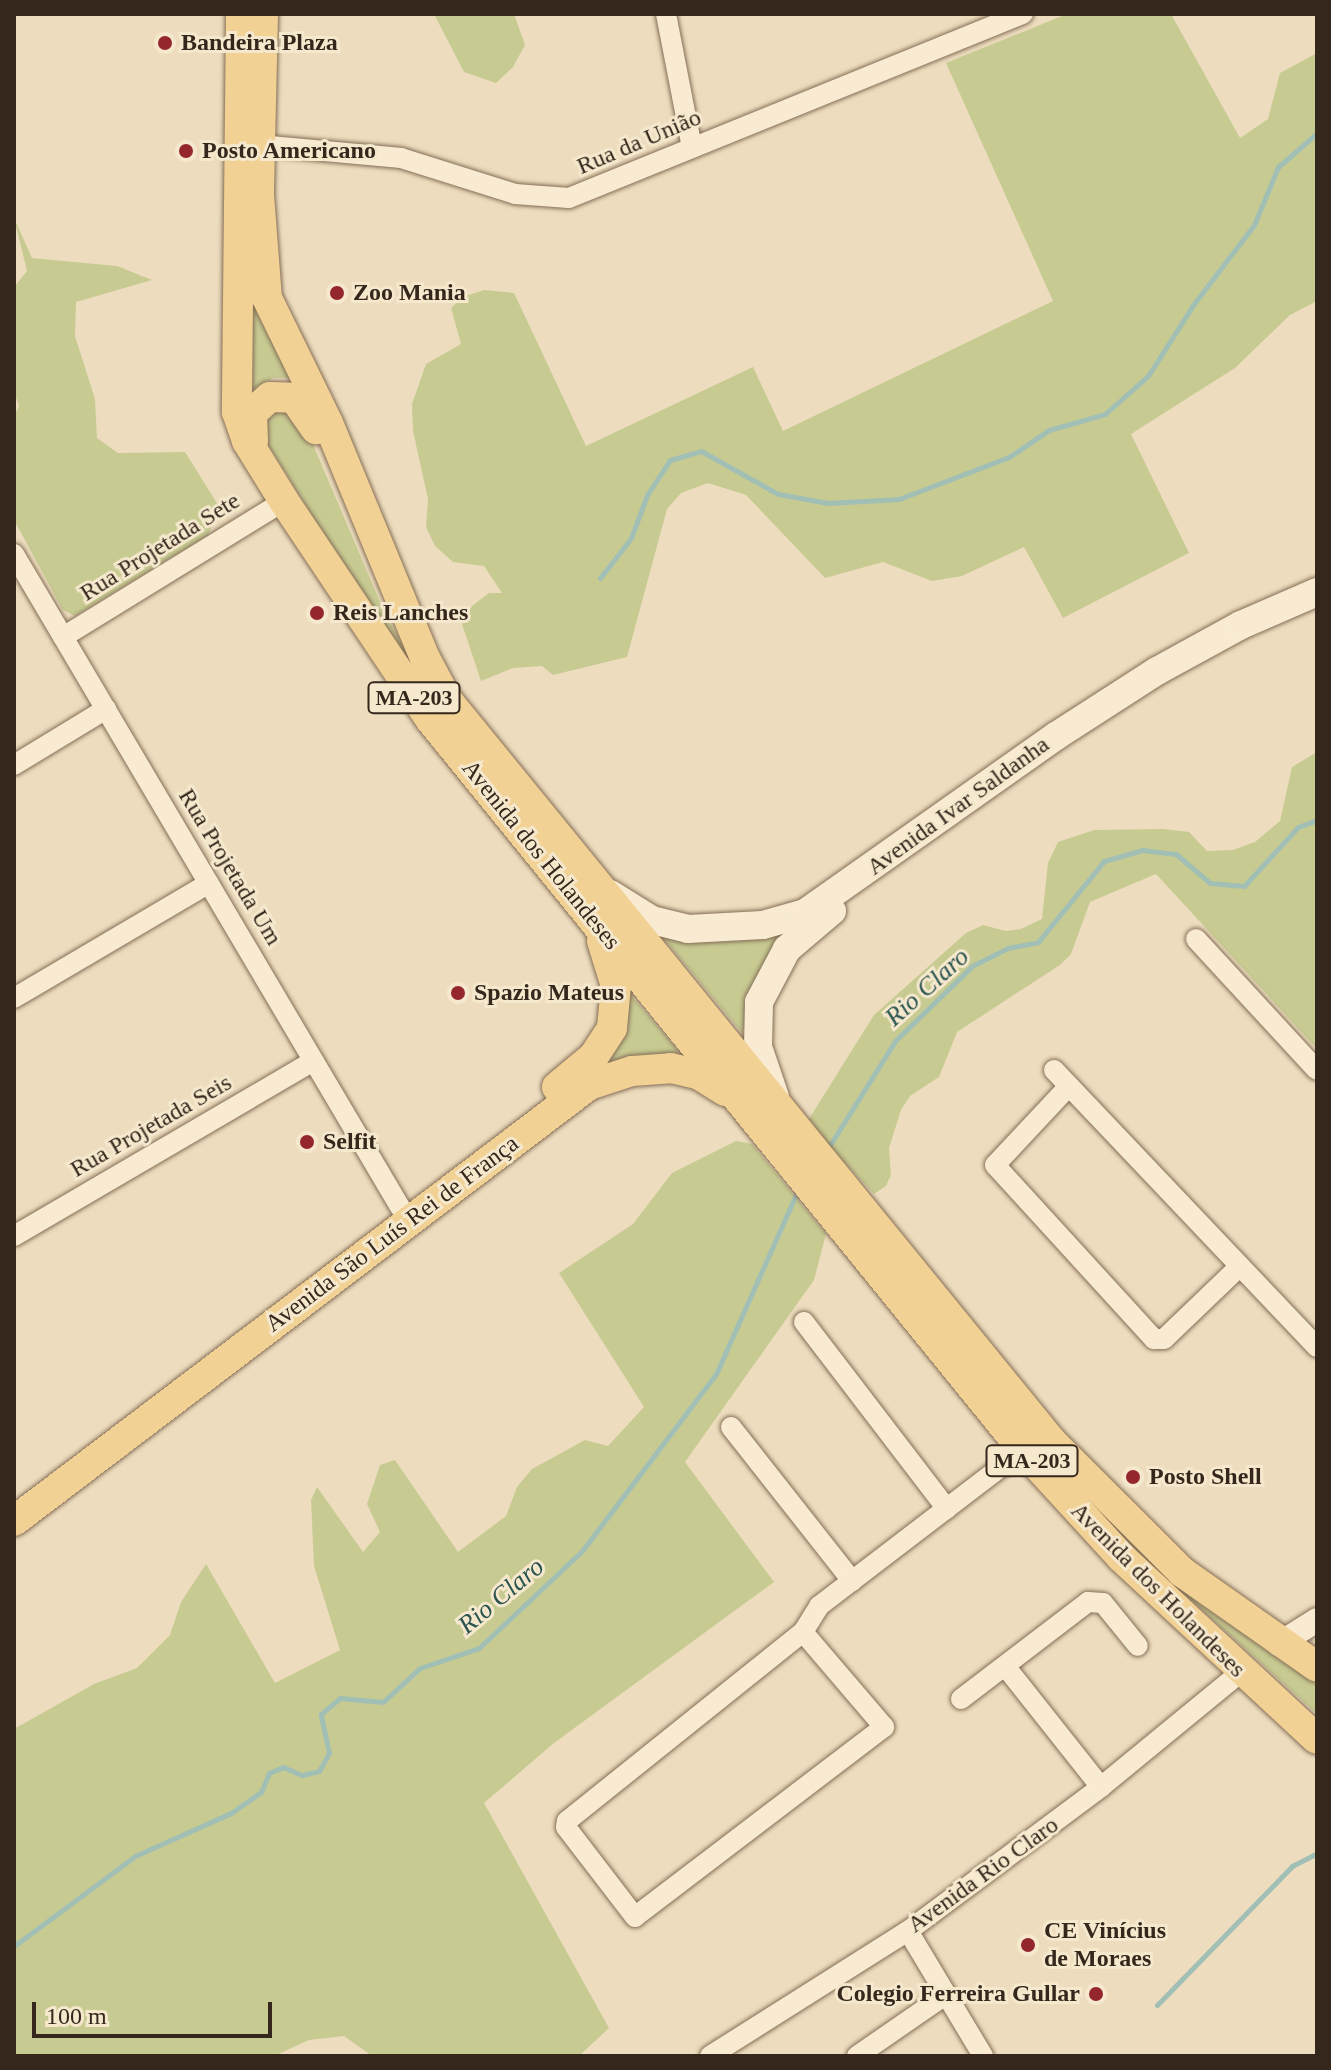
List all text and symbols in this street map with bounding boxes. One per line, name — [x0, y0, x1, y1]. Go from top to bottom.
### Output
place label: Bandeira Plaza — [181, 29, 338, 57]
marker: Bandeira Plaza — [156, 34, 174, 52]
street label: Rua da União — [573, 103, 705, 181]
place label: Posto Americano — [202, 137, 377, 165]
marker: Posto Americano — [177, 142, 195, 160]
place label: Zoo Mania — [353, 279, 466, 307]
marker: Zoo Mania — [328, 284, 346, 302]
street label: Rua Projetada Sete — [75, 486, 245, 608]
place label: Reis Lanches — [333, 599, 468, 627]
marker: Reis Lanches — [308, 604, 326, 622]
road number: MA-203 — [366, 680, 462, 716]
street label: Avenida Ivar Saldanha — [861, 730, 1055, 882]
street label: Avenida dos Holandeses — [456, 754, 626, 956]
street label: Rua Projetada Um — [172, 784, 288, 950]
water label: Rio Claro — [879, 941, 975, 1033]
place label: Spazio Mateus — [474, 979, 624, 1007]
marker: Spazio Mateus — [449, 984, 467, 1002]
street label: Rua Projetada Seis — [65, 1068, 237, 1184]
place label: Selfit — [323, 1128, 376, 1156]
street label: Avenida São Luís Rei de França — [260, 1129, 524, 1339]
marker: Selfit — [298, 1133, 316, 1151]
road number: MA-203 — [984, 1443, 1080, 1479]
place label: Posto Shell — [1149, 1463, 1262, 1491]
marker: Posto Shell — [1124, 1468, 1142, 1486]
street label: Avenida dos Holandeses — [1065, 1497, 1251, 1683]
water label: Rio Claro — [452, 1551, 550, 1641]
street label: Avenida Rio Claro — [902, 1811, 1064, 1939]
place label: CE Vinícius de Moraes — [1044, 1917, 1166, 1973]
marker: CE Vinícius de Moraes — [1019, 1936, 1037, 1954]
place label: Colegio Ferreira Gullar — [837, 1980, 1080, 2008]
marker: Colegio Ferreira Gullar — [1087, 1985, 1105, 2003]
scale bar — [36, 1986, 276, 2036]
text: 100 m — [46, 2003, 107, 2029]

